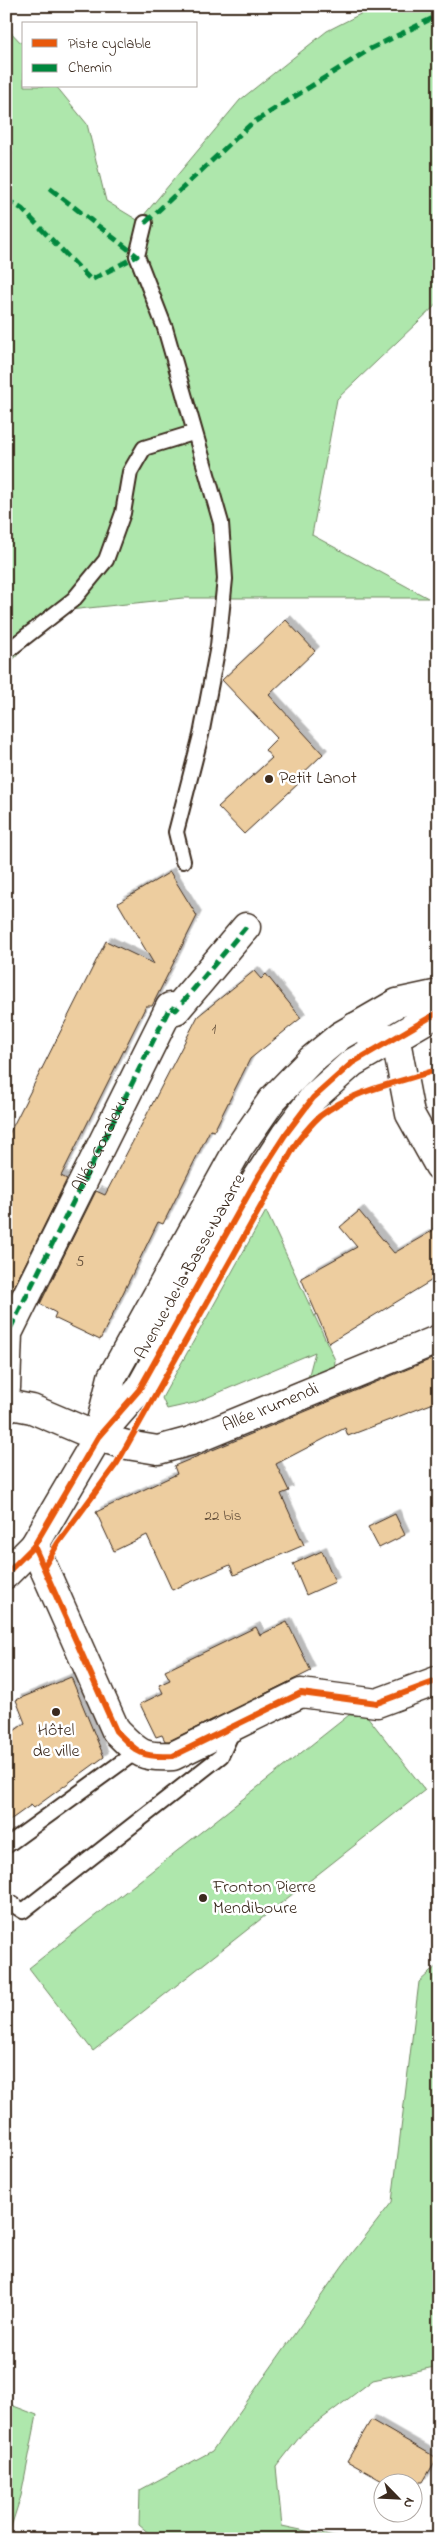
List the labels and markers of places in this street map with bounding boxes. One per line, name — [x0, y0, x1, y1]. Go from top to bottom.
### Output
place label: Petit Lanot — [279, 766, 357, 792]
marker: Petit Lanot — [263, 773, 275, 785]
marker: Hôtel de ville — [50, 1706, 62, 1718]
place label: Hôtel de ville — [33, 1718, 80, 1765]
place label: Fronton Pierre Mendiboure — [212, 1875, 317, 1922]
marker: Fronton Pierre Mendiboure — [197, 1892, 209, 1904]

